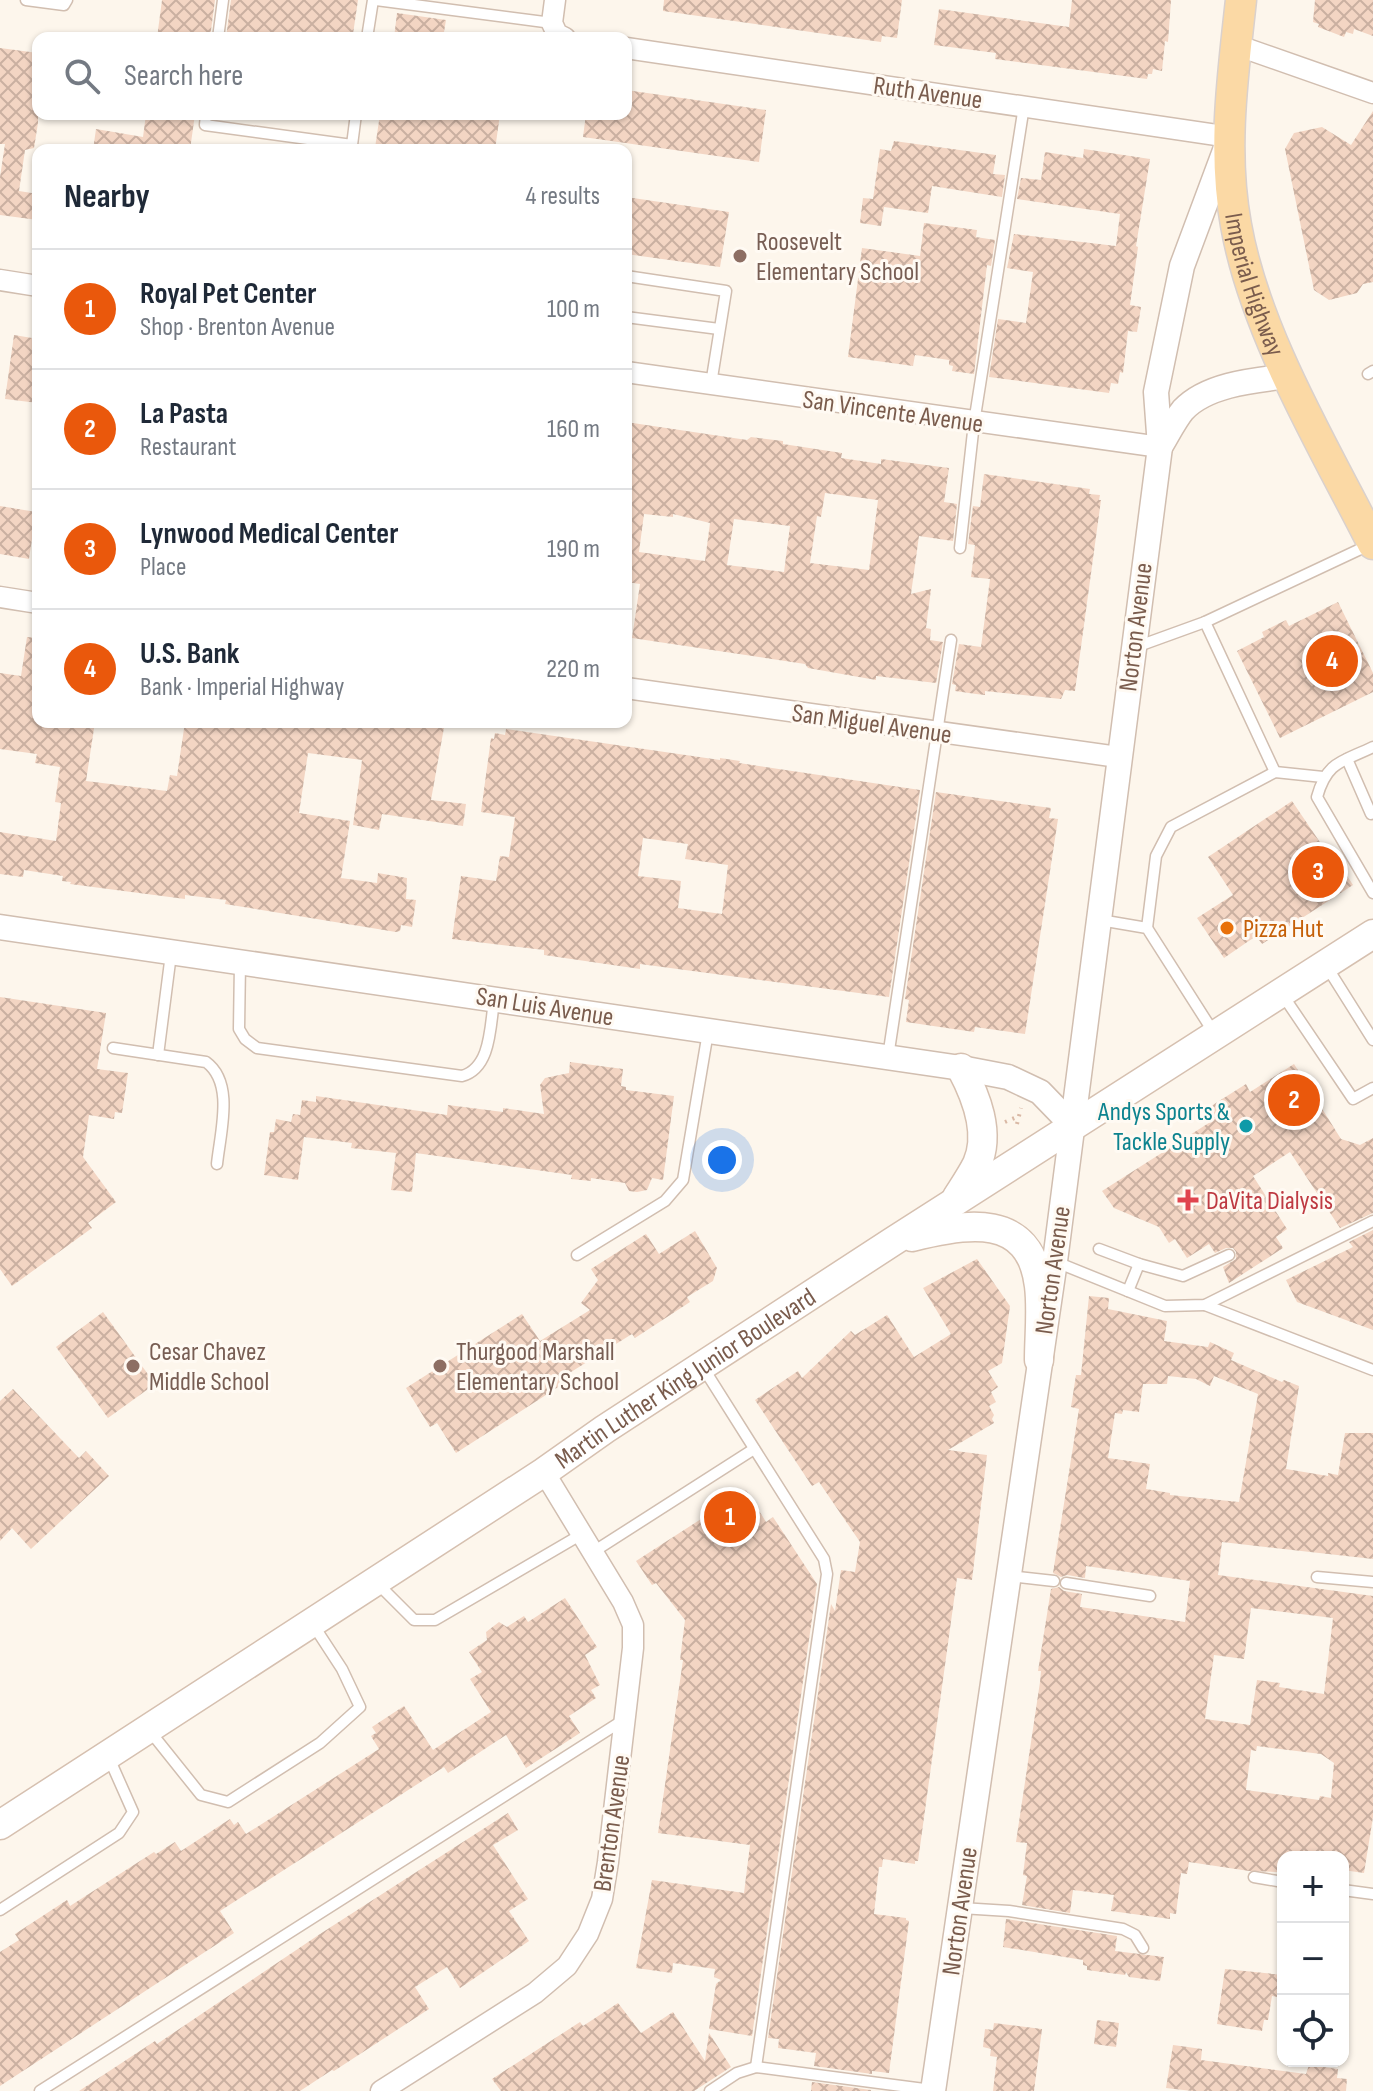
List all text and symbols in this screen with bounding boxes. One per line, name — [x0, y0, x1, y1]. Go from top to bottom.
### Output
search box — [32, 32, 632, 120]
icon: search — [60, 54, 104, 98]
text: Search here — [124, 58, 243, 94]
street label: Ruth Avenue — [871, 71, 984, 116]
text: Nearby — [64, 176, 150, 217]
text: 4 results — [525, 181, 600, 212]
street label: Imperial Highway — [1217, 211, 1290, 361]
place label: Roosevelt Elementary School — [756, 227, 919, 288]
marker: Roosevelt Elementary School — [731, 247, 749, 265]
text: Royal Pet Center — [140, 276, 317, 312]
text: 1 — [85, 294, 95, 325]
text: 100 m — [547, 294, 600, 325]
text: Shop · Brenton Avenue — [140, 312, 335, 343]
street label: San Vincente Avenue — [801, 384, 985, 441]
text: La Pasta — [140, 396, 228, 432]
text: 2 — [84, 414, 96, 445]
text: 160 m — [547, 414, 600, 445]
text: Restaurant — [140, 432, 236, 463]
text: Lynwood Medical Center — [140, 516, 398, 552]
text: 3 — [84, 534, 96, 565]
text: 190 m — [547, 534, 600, 565]
text: Place — [140, 552, 187, 583]
street label: Norton Avenue — [1113, 561, 1160, 693]
pin: 4 — [1306, 631, 1358, 691]
text: U.S. Bank — [140, 636, 240, 672]
text: 4 — [84, 654, 96, 685]
text: 220 m — [546, 654, 600, 685]
text: Bank · Imperial Highway — [140, 672, 344, 703]
street label: San Miguel Avenue — [790, 698, 954, 751]
pin: 3 — [1292, 842, 1344, 902]
place label: Pizza Hut — [1243, 914, 1324, 945]
marker: Pizza Hut — [1218, 919, 1236, 937]
street label: San Luis Avenue — [474, 981, 616, 1034]
pin: 2 — [1268, 1070, 1320, 1130]
place label: Andys Sports & Tackle Supply — [1097, 1097, 1230, 1158]
marker: Andys Sports & Tackle Supply — [1237, 1117, 1255, 1135]
your location — [702, 1140, 742, 1180]
place label: DaVita Dialysis — [1206, 1186, 1333, 1217]
marker: DaVita Dialysis — [1177, 1189, 1199, 1211]
street label: Norton Avenue — [1029, 1204, 1078, 1336]
street label: Martin Luther King Junior Boulevard — [549, 1282, 822, 1476]
place label: Cesar Chavez Middle School — [149, 1337, 269, 1398]
place label: Thurgood Marshall Elementary School — [456, 1337, 619, 1398]
marker: Cesar Chavez Middle School — [124, 1357, 142, 1375]
marker: Thurgood Marshall Elementary School — [431, 1357, 449, 1375]
pin: 1 — [704, 1487, 756, 1547]
street label: Brenton Avenue — [588, 1753, 637, 1894]
street label: Norton Avenue — [936, 1845, 985, 1977]
map controls — [1277, 1851, 1349, 2067]
button: + — [1277, 1851, 1349, 1923]
button: − — [1277, 1923, 1349, 1995]
button: locate — [1277, 1995, 1349, 2067]

